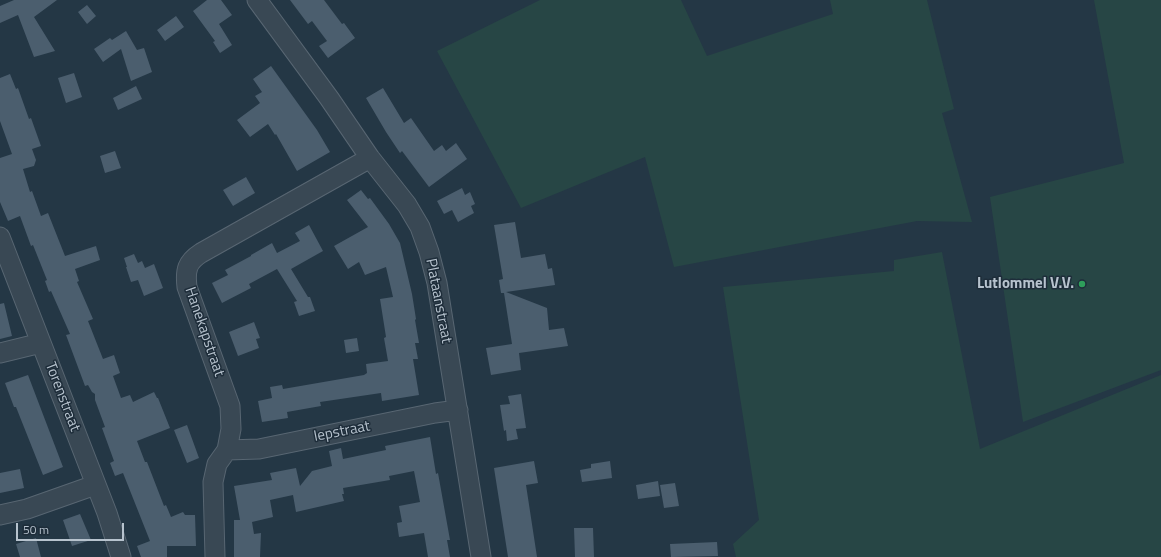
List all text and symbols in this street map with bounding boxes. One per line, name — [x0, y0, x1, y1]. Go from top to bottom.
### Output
street label: Plataanstraat — [421, 257, 455, 345]
place label: Lutlommel V.V. — [977, 275, 1074, 293]
marker: Lutlommel V.V. — [1077, 279, 1087, 289]
street label: Hanekapstraat — [180, 285, 228, 379]
street label: Torenstraat — [41, 360, 83, 434]
street label: Iepstraat — [312, 418, 372, 446]
scale bar — [18, 515, 126, 541]
text: 50 m — [23, 520, 49, 539]

